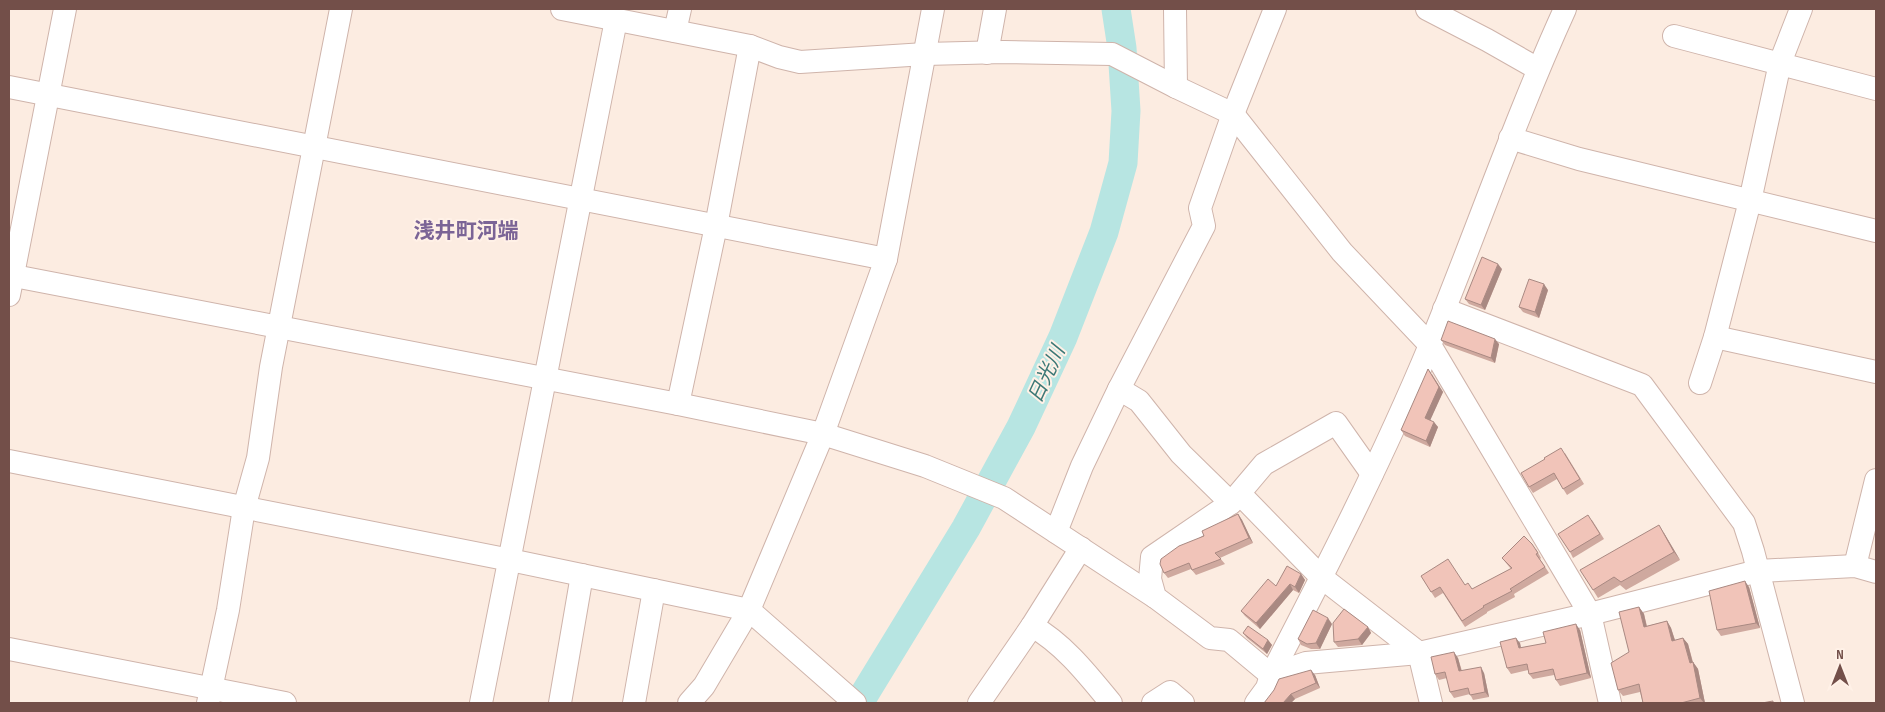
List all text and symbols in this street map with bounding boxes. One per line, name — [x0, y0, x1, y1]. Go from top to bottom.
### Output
district label: 浅井町河端 — [414, 219, 519, 244]
water label: 日光川 — [1023, 340, 1071, 407]
north arrow — [1815, 642, 1865, 692]
text: N — [1836, 646, 1844, 663]

